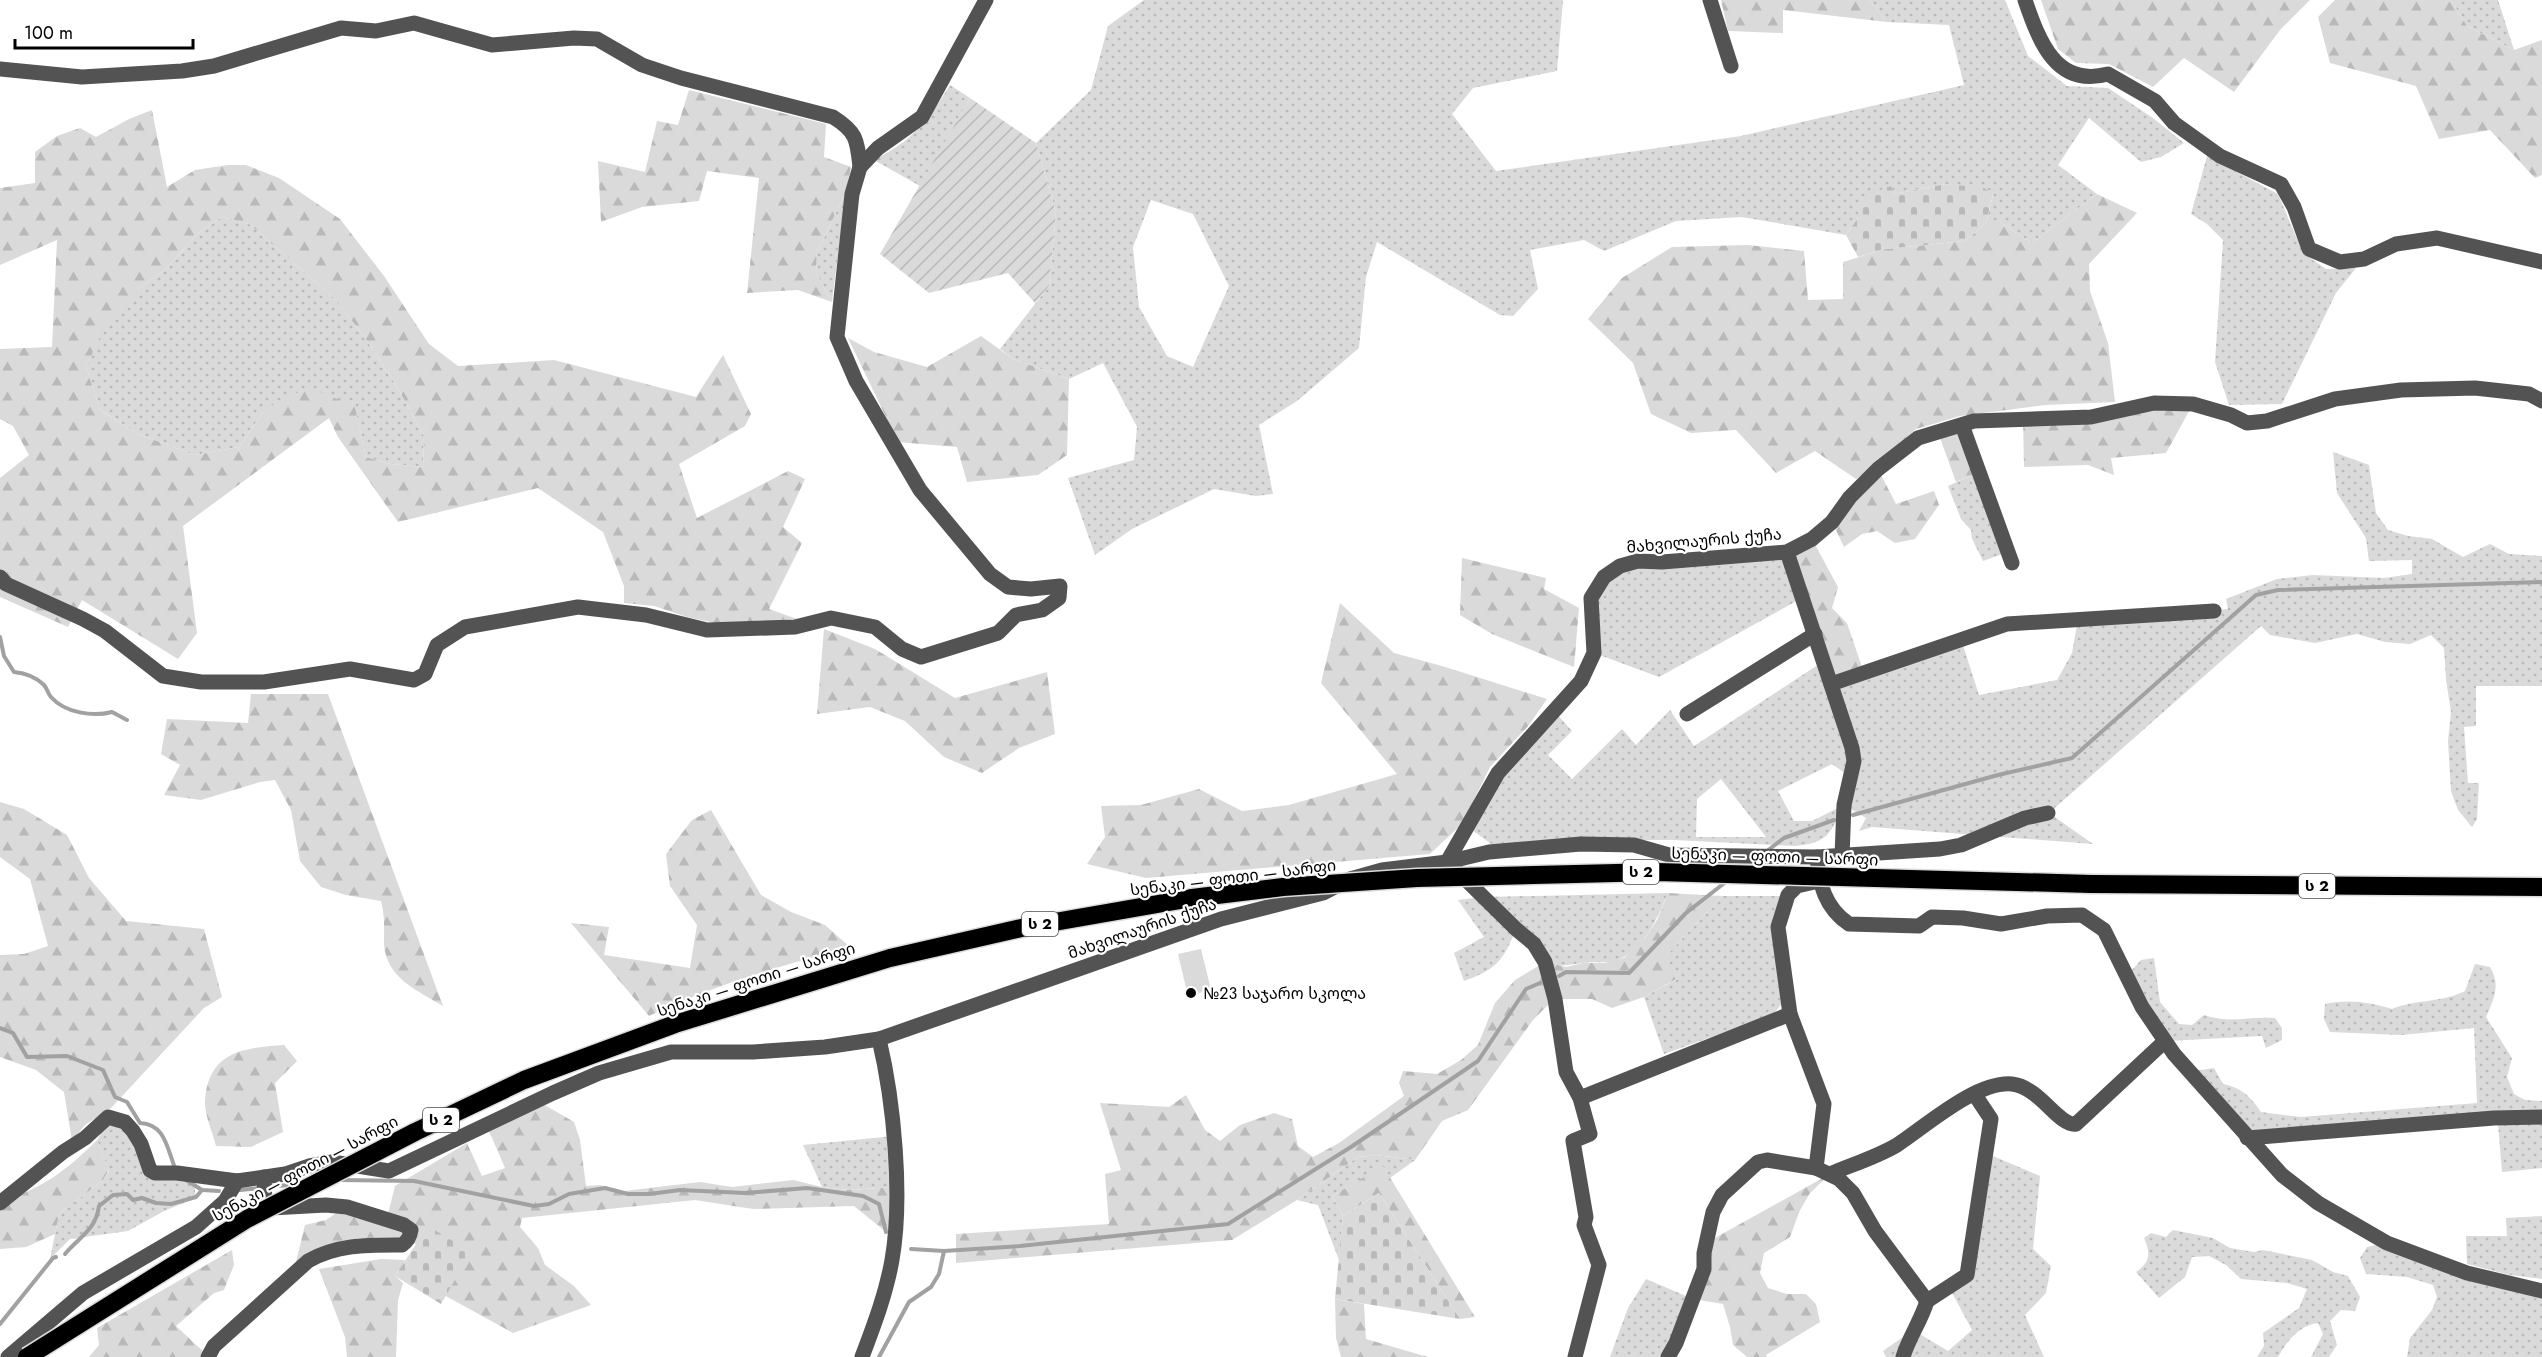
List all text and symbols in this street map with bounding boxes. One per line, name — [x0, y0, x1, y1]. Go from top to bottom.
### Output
scale bar — [15, 12, 194, 50]
text: 100 m — [24, 20, 73, 46]
street label: მახვილაურის ქუჩა — [1625, 522, 1783, 559]
street label: სენაკი — ფოთი — სარფი — [1671, 841, 1879, 872]
street label: სენაკი — ფოთი — სარფი — [1129, 853, 1337, 902]
road number: ს 2 — [1623, 860, 1659, 884]
road number: ს 2 — [2299, 874, 2335, 898]
street label: მახვილაურის ქუჩა — [1065, 892, 1220, 965]
road number: ს 2 — [1022, 912, 1058, 936]
street label: სენაკი — ფოთი — სარფი — [654, 937, 858, 1022]
place label: №23 საჯარო სკოლა — [1203, 982, 1366, 1005]
marker: №23 საჯარო სკოლა — [1184, 986, 1198, 1000]
road number: ს 2 — [423, 1108, 459, 1132]
street label: სენაკი — ფოთი — სარფი — [208, 1110, 402, 1227]

